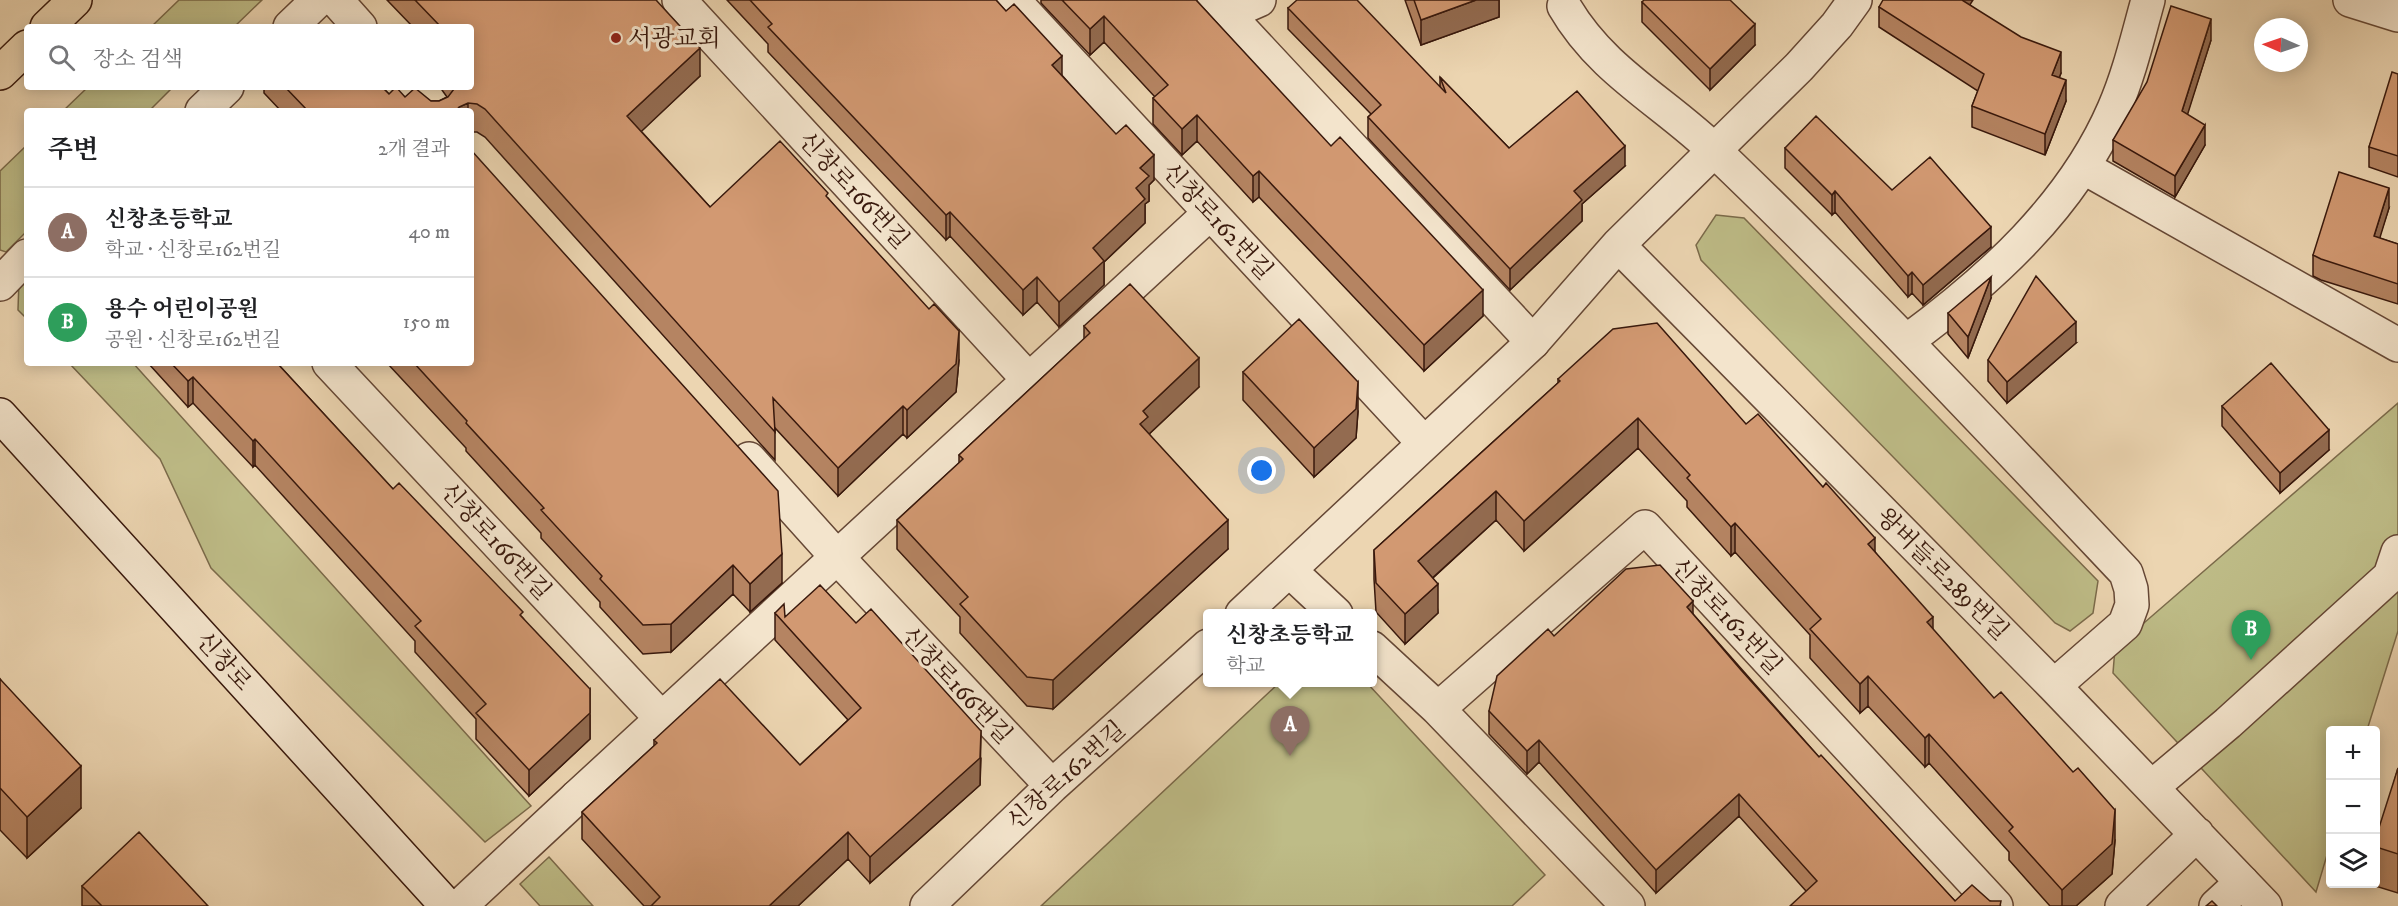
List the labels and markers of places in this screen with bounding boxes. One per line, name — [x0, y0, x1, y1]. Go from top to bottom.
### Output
place label: 서광교회 — [628, 24, 721, 54]
marker: 서광교회 — [609, 31, 623, 45]
pin: B — [2232, 610, 2270, 660]
pin: A — [1270, 706, 1310, 756]

